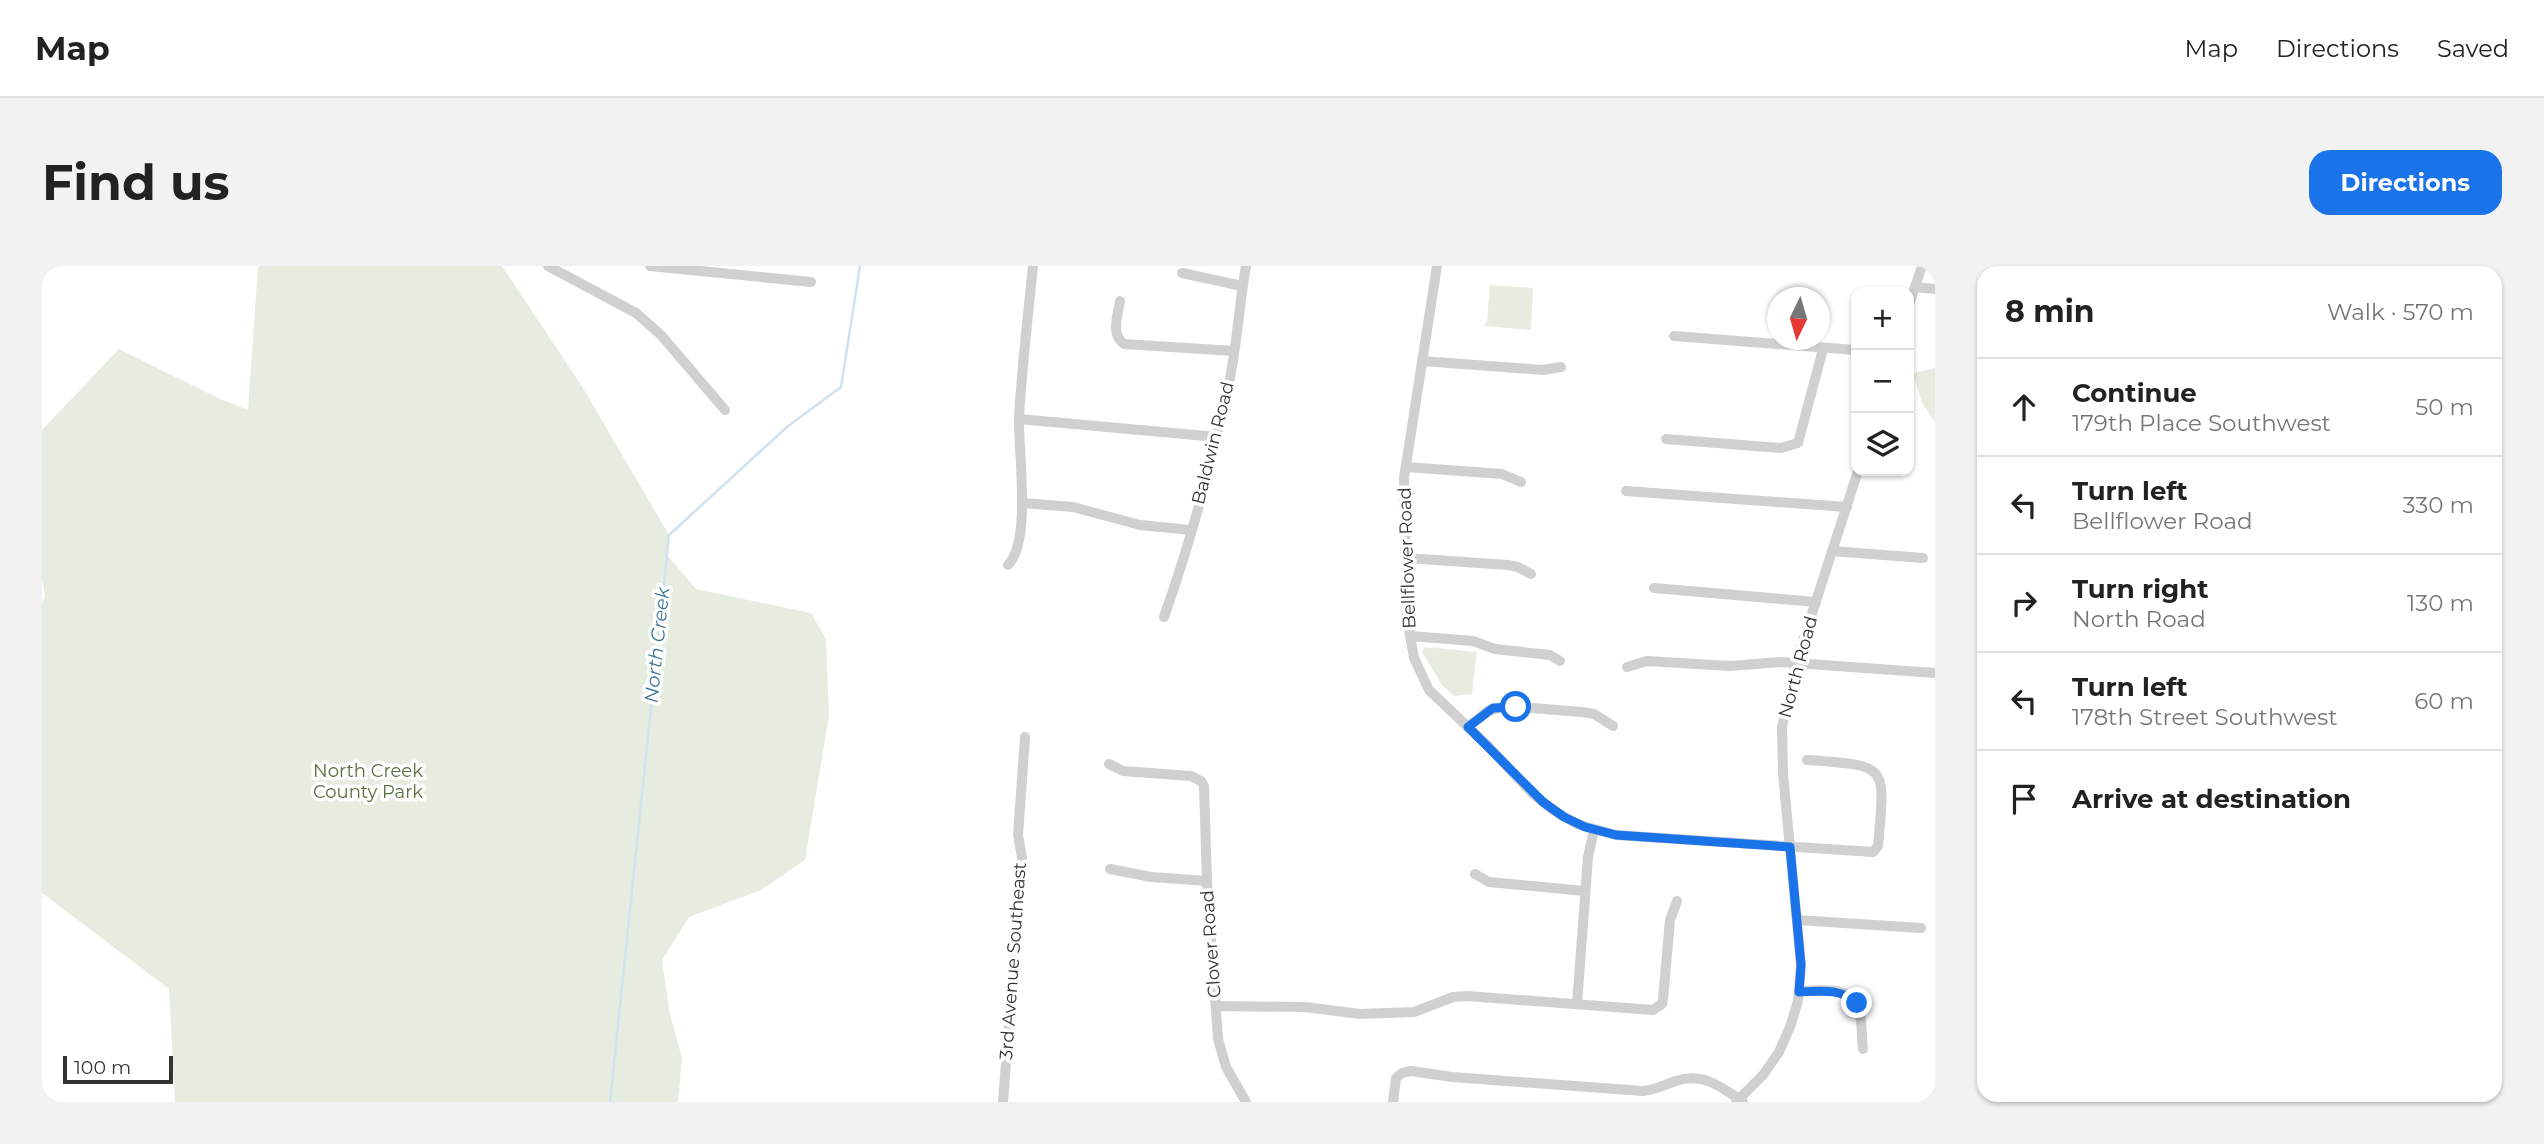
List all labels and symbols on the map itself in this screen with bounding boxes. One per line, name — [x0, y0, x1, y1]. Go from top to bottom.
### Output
north arrow — [1767, 287, 1830, 350]
street label: Baldwin Road — [1187, 379, 1239, 507]
street label: Bellflower Road — [1394, 487, 1420, 629]
water label: North Creek — [639, 585, 675, 704]
street label: North Road — [1774, 614, 1822, 720]
route start — [1500, 691, 1531, 722]
park label: North Creek County Park — [313, 760, 423, 803]
street label: 3rd Avenue Southeast — [995, 861, 1031, 1061]
street label: Clover Road — [1196, 889, 1226, 999]
route end — [1841, 987, 1872, 1018]
scale bar — [63, 1053, 173, 1085]

